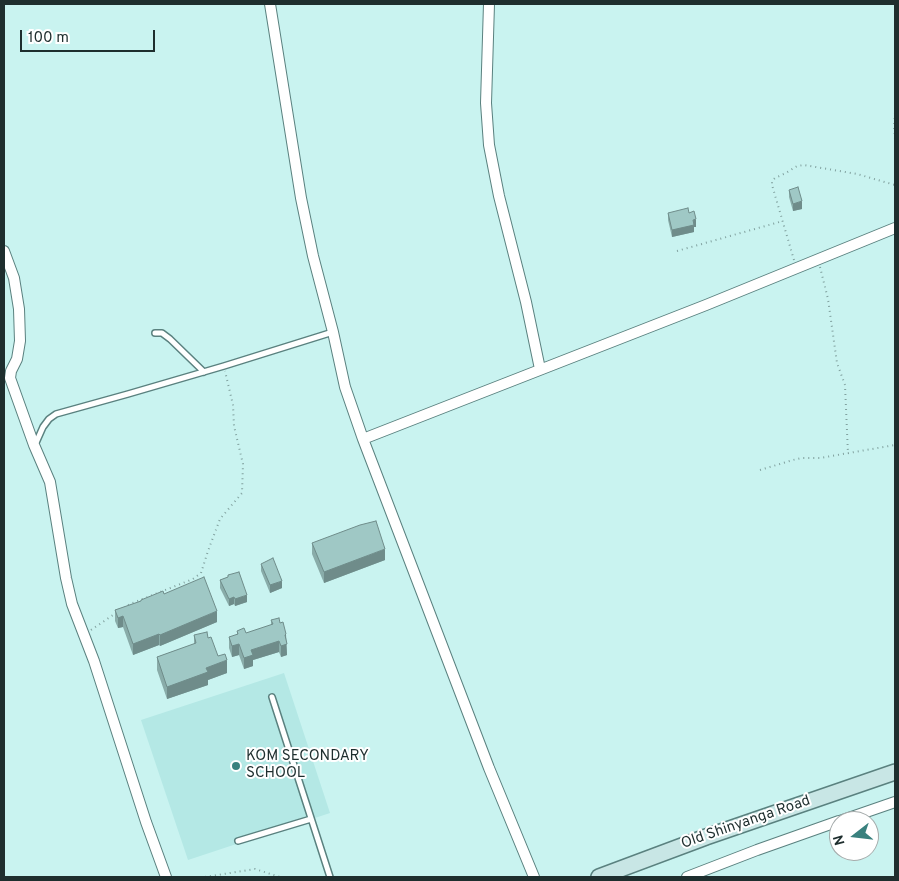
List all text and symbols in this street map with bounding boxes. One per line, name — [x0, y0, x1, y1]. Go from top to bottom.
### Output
scale bar — [22, 20, 158, 52]
text: 100 m — [28, 29, 69, 48]
place label: KOM SECONDARY SCHOOL — [246, 748, 369, 783]
marker: KOM SECONDARY SCHOOL — [230, 760, 242, 772]
street label: Old Shinyanga Road — [679, 792, 813, 854]
north arrow — [829, 811, 879, 861]
text: N — [831, 833, 850, 847]

